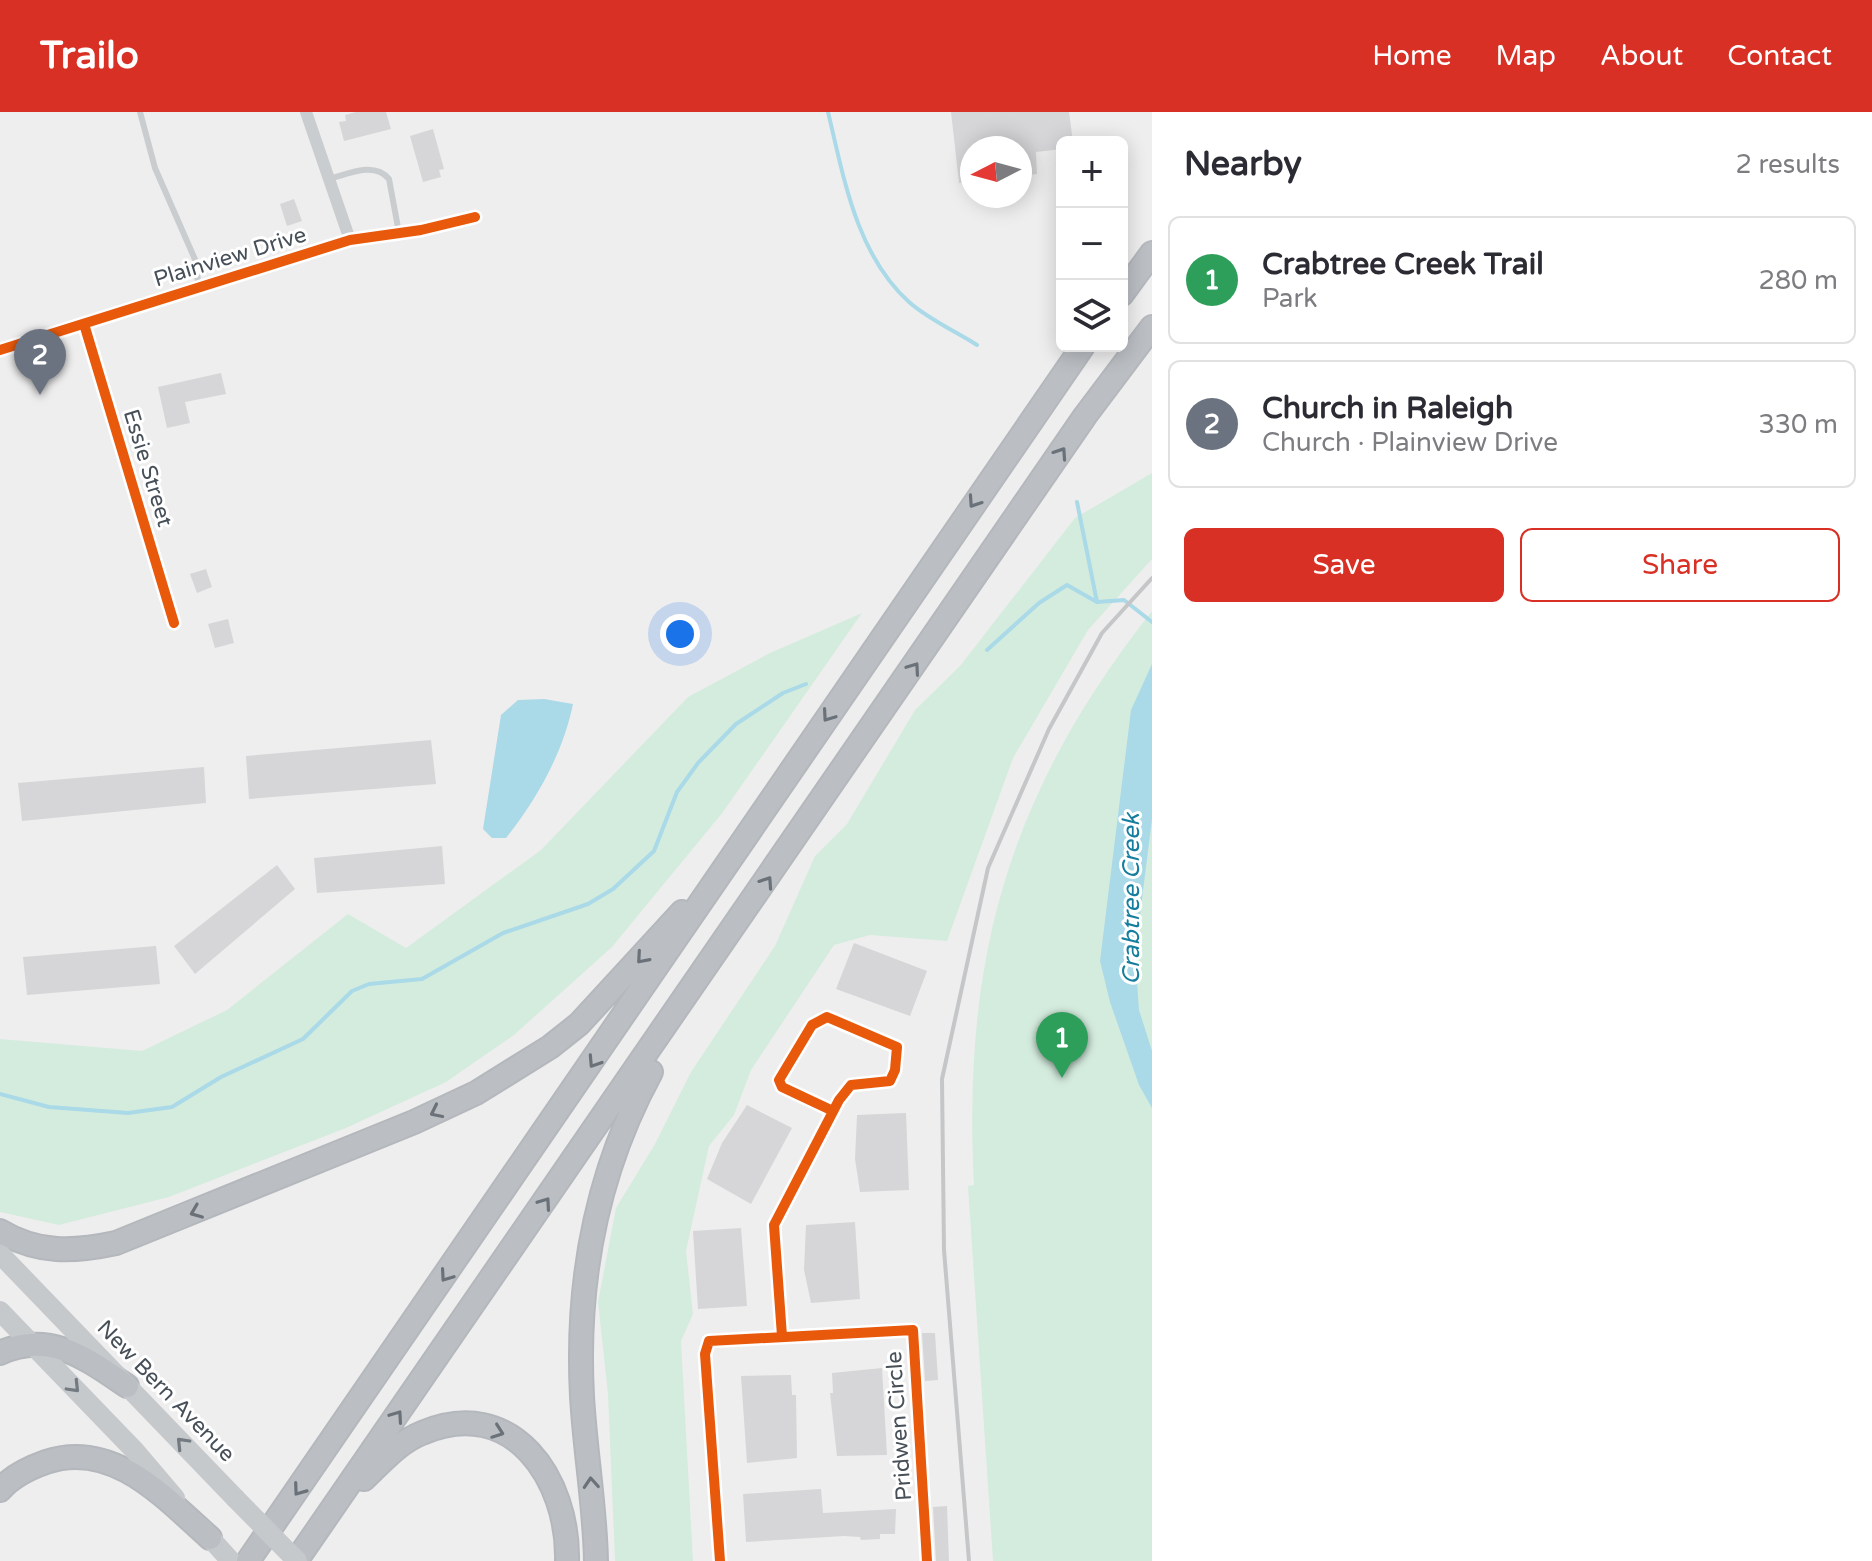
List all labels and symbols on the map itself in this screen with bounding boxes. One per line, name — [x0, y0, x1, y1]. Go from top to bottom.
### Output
north arrow — [960, 136, 1032, 208]
street label: Plainview Drive — [151, 221, 309, 293]
pin: 2 — [14, 329, 66, 395]
street label: Essie Street — [118, 406, 178, 530]
one-way arrow — [1051, 447, 1066, 461]
one-way arrow — [969, 493, 984, 507]
your location — [660, 614, 700, 654]
one-way arrow — [904, 662, 919, 676]
one-way arrow — [823, 708, 838, 722]
water label: Crabtree Creek — [1117, 811, 1146, 985]
one-way arrow — [757, 876, 772, 890]
one-way arrow — [637, 949, 652, 964]
pin: 1 — [1036, 1012, 1088, 1078]
one-way arrow — [589, 1053, 604, 1068]
one-way arrow — [429, 1102, 444, 1118]
one-way arrow — [536, 1197, 550, 1211]
one-way arrow — [189, 1202, 204, 1218]
one-way arrow — [441, 1268, 456, 1282]
street label: New Bern Avenue — [92, 1315, 240, 1467]
street label: Pridwen Circle — [881, 1350, 917, 1502]
one-way arrow — [64, 1378, 78, 1393]
one-way arrow — [387, 1410, 402, 1424]
one-way arrow — [491, 1422, 505, 1439]
one-way arrow — [177, 1438, 191, 1452]
one-way arrow — [583, 1476, 600, 1489]
one-way arrow — [294, 1481, 308, 1496]

